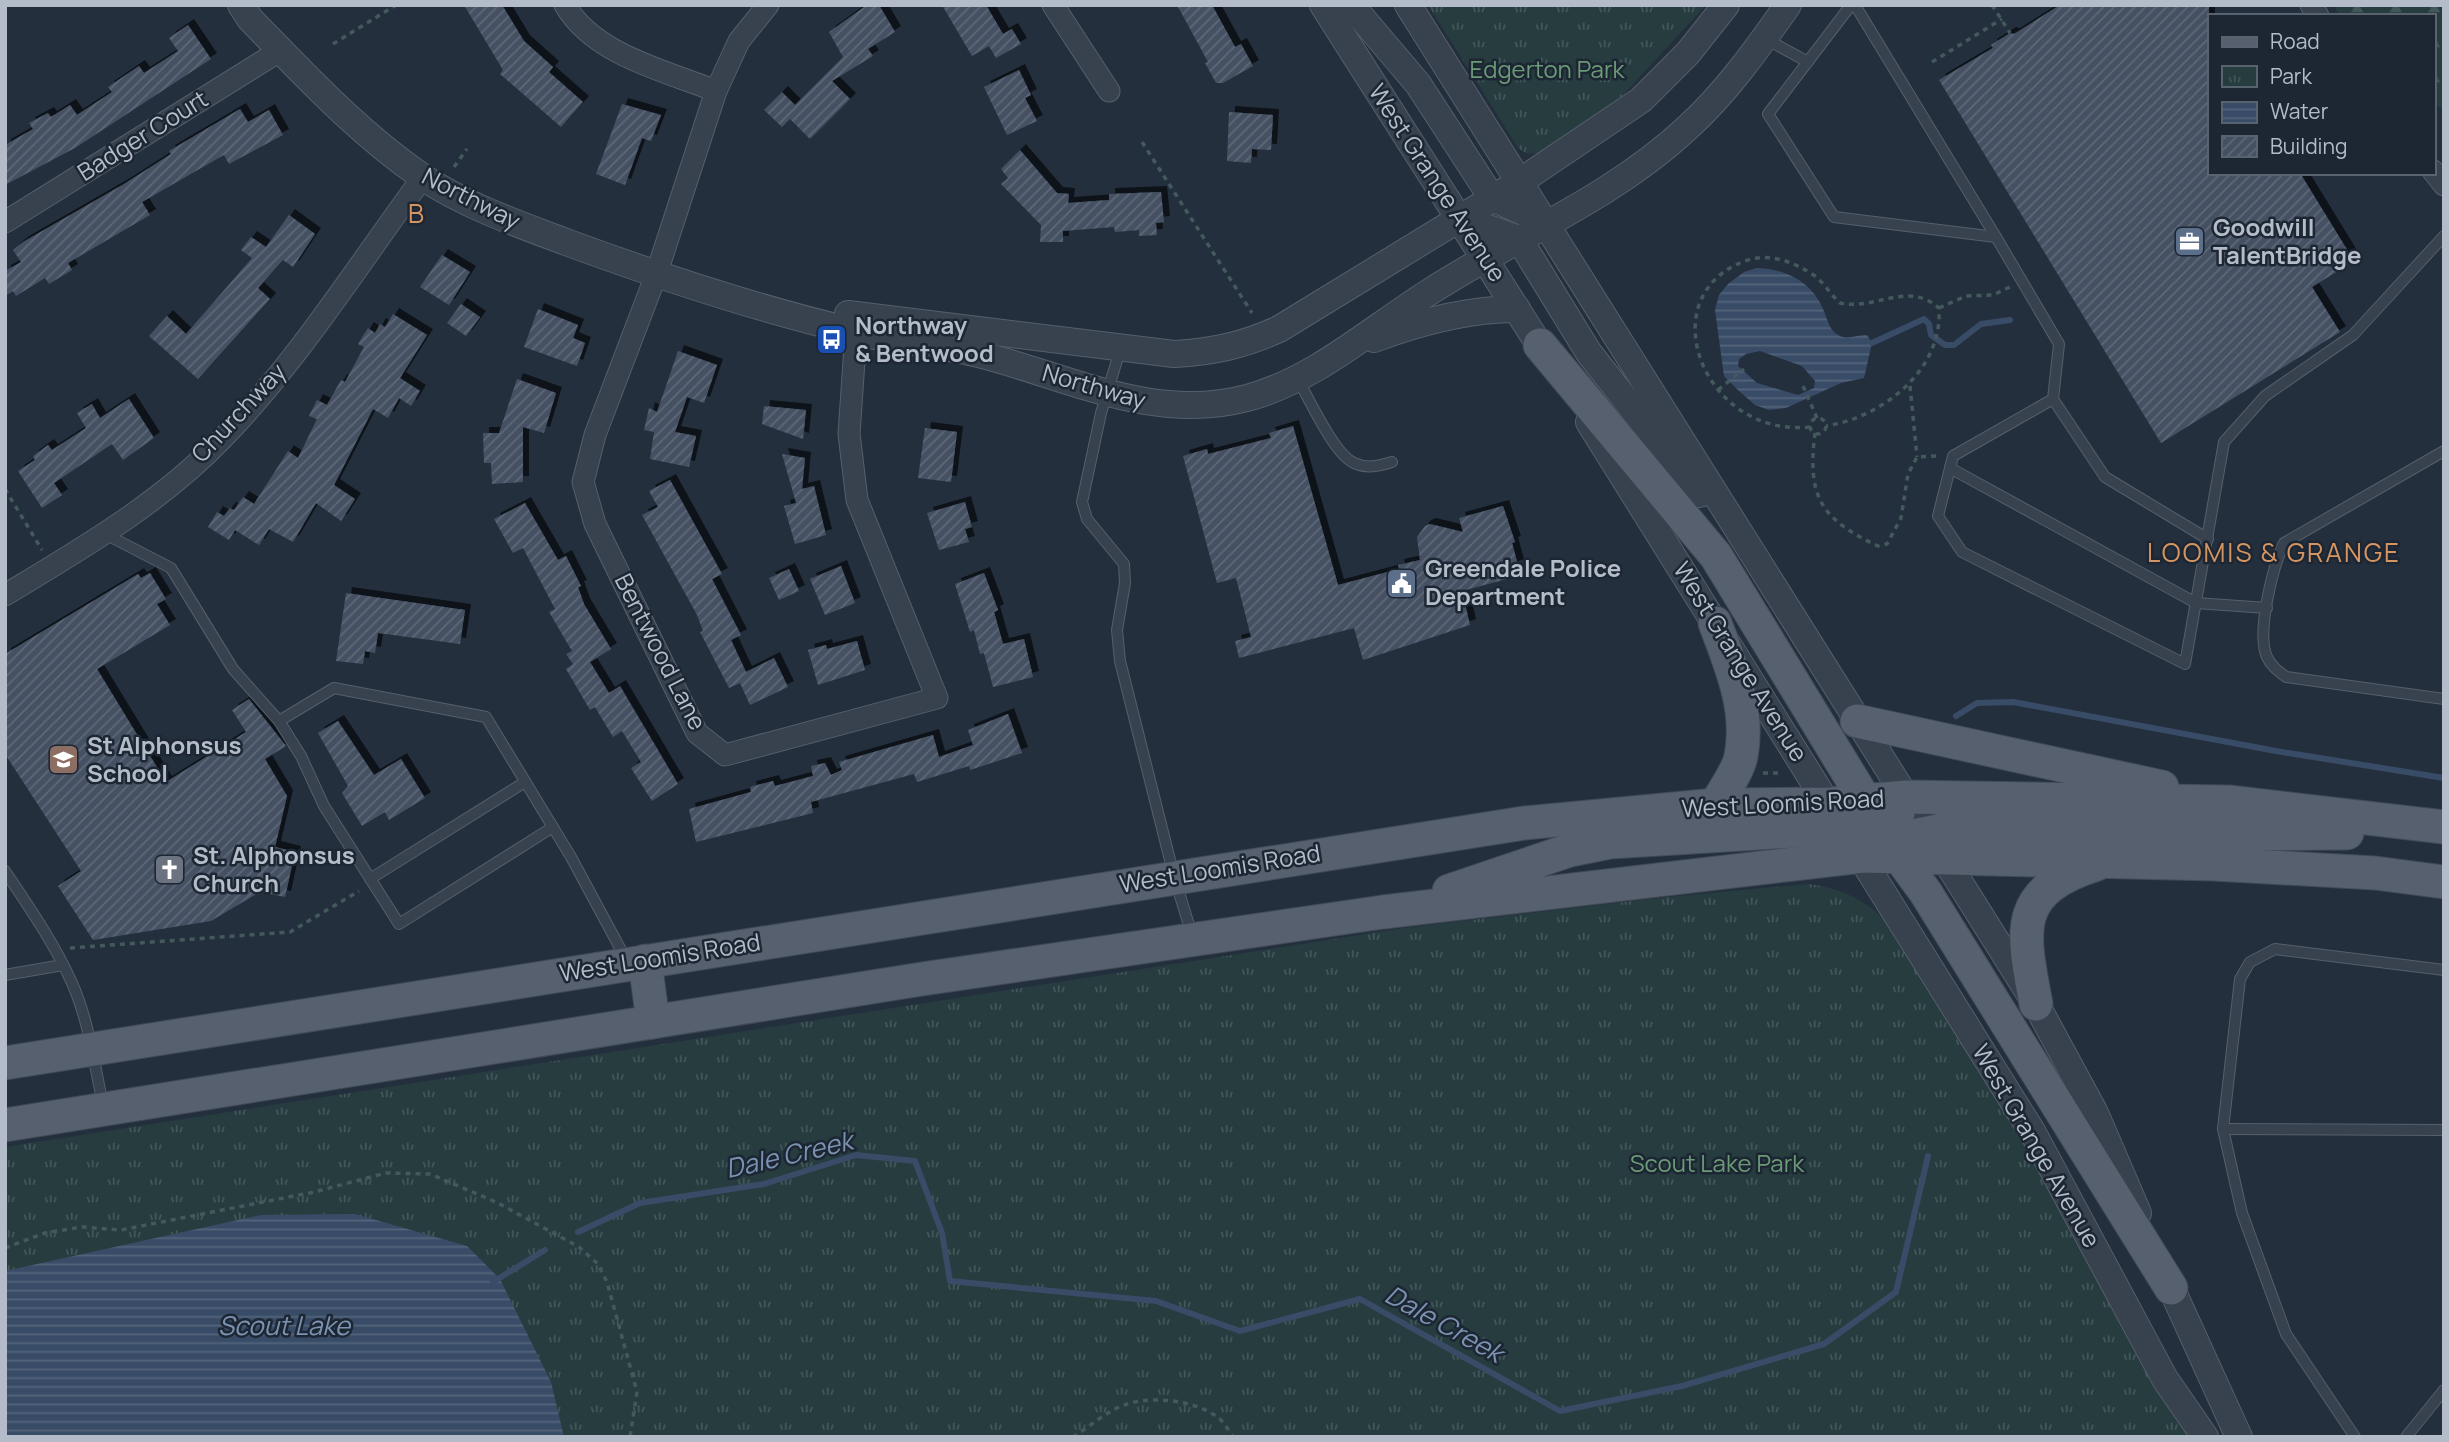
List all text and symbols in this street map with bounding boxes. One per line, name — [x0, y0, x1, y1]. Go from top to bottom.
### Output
legend — [2208, 14, 2435, 175]
text: Road — [2270, 27, 2320, 55]
park label: Edgerton Park — [1470, 52, 1626, 85]
text: Park — [2270, 62, 2312, 90]
street label: West Grange Avenue — [1362, 77, 1515, 288]
street label: Badger Court — [71, 82, 214, 188]
text: Water — [2270, 97, 2329, 125]
text: Building — [2270, 132, 2347, 160]
street label: Northway — [417, 159, 527, 237]
district label: B — [408, 195, 426, 231]
place label: Goodwill TalentBridge — [2213, 210, 2361, 271]
office icon: Goodwill TalentBridge — [2173, 225, 2207, 259]
place label: Northway & Bentwood — [855, 308, 994, 369]
bus stop icon: Northway & Bentwood — [815, 323, 849, 357]
street label: Churchway — [183, 355, 293, 469]
street label: Northway — [1039, 355, 1150, 416]
district label: LOOMIS & GRANGE — [2147, 534, 2401, 570]
place label: Greendale Police Department — [1425, 551, 1621, 612]
street label: West Grange Avenue — [1666, 555, 1816, 767]
public building icon: Greendale Police Department — [1385, 566, 1419, 600]
street label: Bentwood Lane — [608, 567, 715, 735]
place label: St Alphonsus School — [87, 728, 241, 789]
school or university icon: St Alphonsus School — [47, 743, 81, 777]
street label: West Loomis Road — [1681, 781, 1885, 824]
street label: West Loomis Road — [1117, 835, 1323, 900]
place label: St. Alphonsus Church — [193, 838, 355, 899]
church icon: St. Alphonsus Church — [153, 853, 187, 887]
street label: West Loomis Road — [557, 924, 763, 989]
street label: West Grange Avenue — [1966, 1037, 2109, 1253]
water label: Dale Creek — [722, 1121, 860, 1186]
park label: Scout Lake Park — [1630, 1146, 1805, 1179]
water label: Dale Creek — [1379, 1276, 1513, 1372]
water label: Scout Lake — [218, 1307, 352, 1343]

